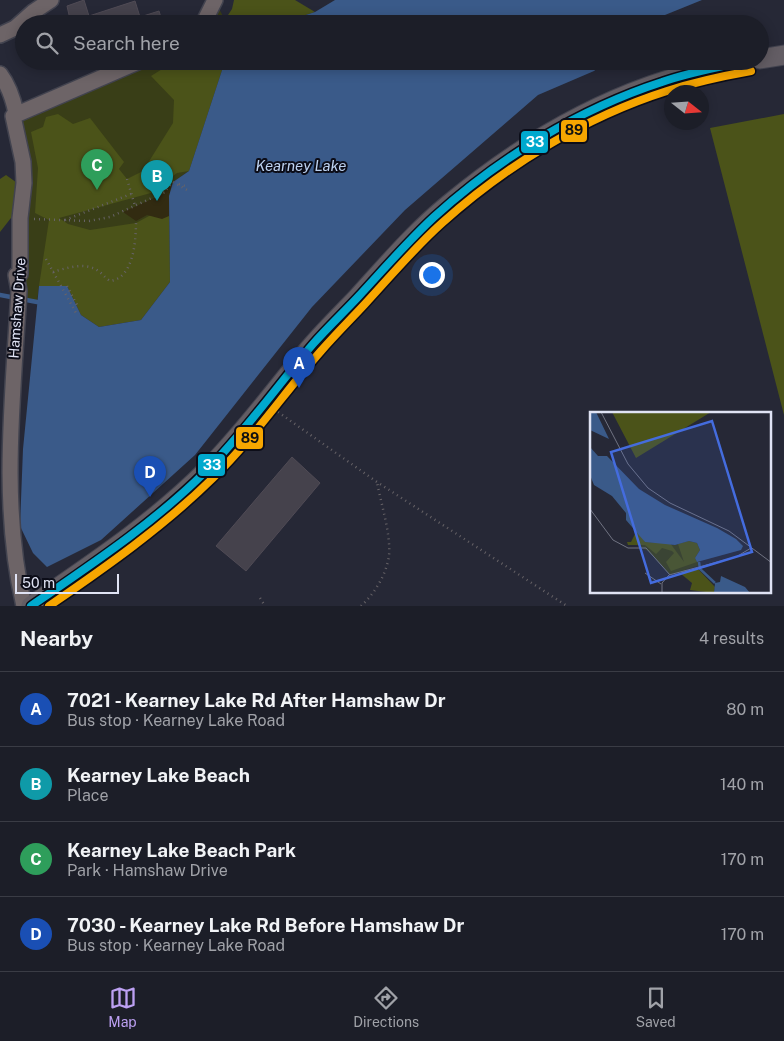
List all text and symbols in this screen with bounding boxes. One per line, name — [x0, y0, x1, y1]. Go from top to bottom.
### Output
search box — [15, 15, 769, 70]
icon: search — [33, 29, 61, 57]
text: Search here — [73, 32, 180, 54]
north arrow — [664, 85, 709, 130]
line badge: 89 — [560, 119, 588, 143]
text: 89 — [565, 122, 583, 138]
line badge: 33 — [520, 130, 549, 154]
text: 33 — [526, 134, 544, 150]
pin: C — [81, 149, 113, 190]
water label: Kearney Lake — [256, 157, 346, 174]
pin: B — [141, 160, 173, 201]
street label: Hamshaw Drive — [6, 257, 29, 359]
your location — [419, 262, 445, 288]
pin: A — [283, 347, 315, 388]
inset map — [590, 412, 772, 594]
line badge: 89 — [235, 426, 264, 450]
text: 89 — [241, 430, 259, 446]
line badge: 33 — [197, 453, 226, 477]
pin: D — [134, 456, 166, 497]
text: 33 — [203, 457, 221, 473]
scale bar — [15, 571, 119, 594]
text: 50 m — [22, 575, 55, 591]
text: Nearby — [20, 626, 93, 651]
text: 4 results — [699, 629, 764, 648]
text: 7021 - Kearney Lake Rd After Hamshaw Dr — [67, 689, 446, 711]
text: A — [30, 700, 42, 719]
text: 80 m — [726, 700, 764, 719]
text: Bus stop · Kearney Lake Road — [67, 711, 285, 730]
text: Kearney Lake Beach — [67, 764, 250, 786]
text: B — [31, 775, 41, 794]
text: 140 m — [720, 775, 764, 794]
text: Place — [67, 786, 109, 805]
text: Kearney Lake Beach Park — [67, 839, 296, 861]
text: C — [30, 850, 42, 869]
text: 170 m — [721, 850, 764, 869]
text: Park · Hamshaw Drive — [67, 861, 228, 880]
text: 7030 - Kearney Lake Rd Before Hamshaw Dr — [67, 914, 464, 936]
text: D — [30, 925, 42, 944]
text: 170 m — [721, 925, 764, 944]
text: Bus stop · Kearney Lake Road — [67, 936, 285, 955]
tab: Map — [108, 984, 137, 1030]
tab: Directions — [353, 984, 419, 1030]
tab: Saved — [636, 984, 676, 1030]

